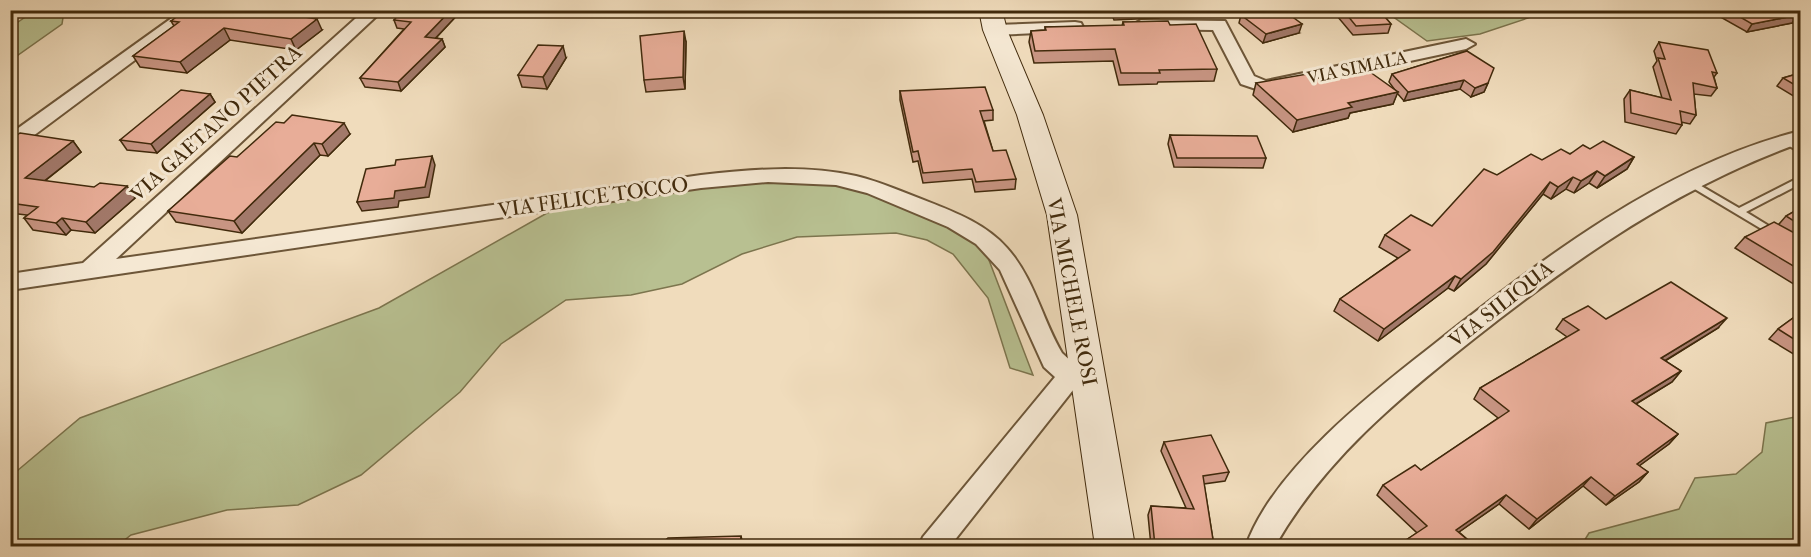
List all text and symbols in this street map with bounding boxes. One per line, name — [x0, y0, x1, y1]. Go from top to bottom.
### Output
street label: VIA GAETANO PIETRA — [125, 40, 307, 207]
street label: VIA SIMALA — [1304, 47, 1409, 89]
street label: VIA FELICE TOCCO — [495, 172, 690, 222]
street label: VIA MICHELE ROSI — [1042, 195, 1102, 388]
street label: VIA SILIQUA — [1443, 256, 1558, 353]

